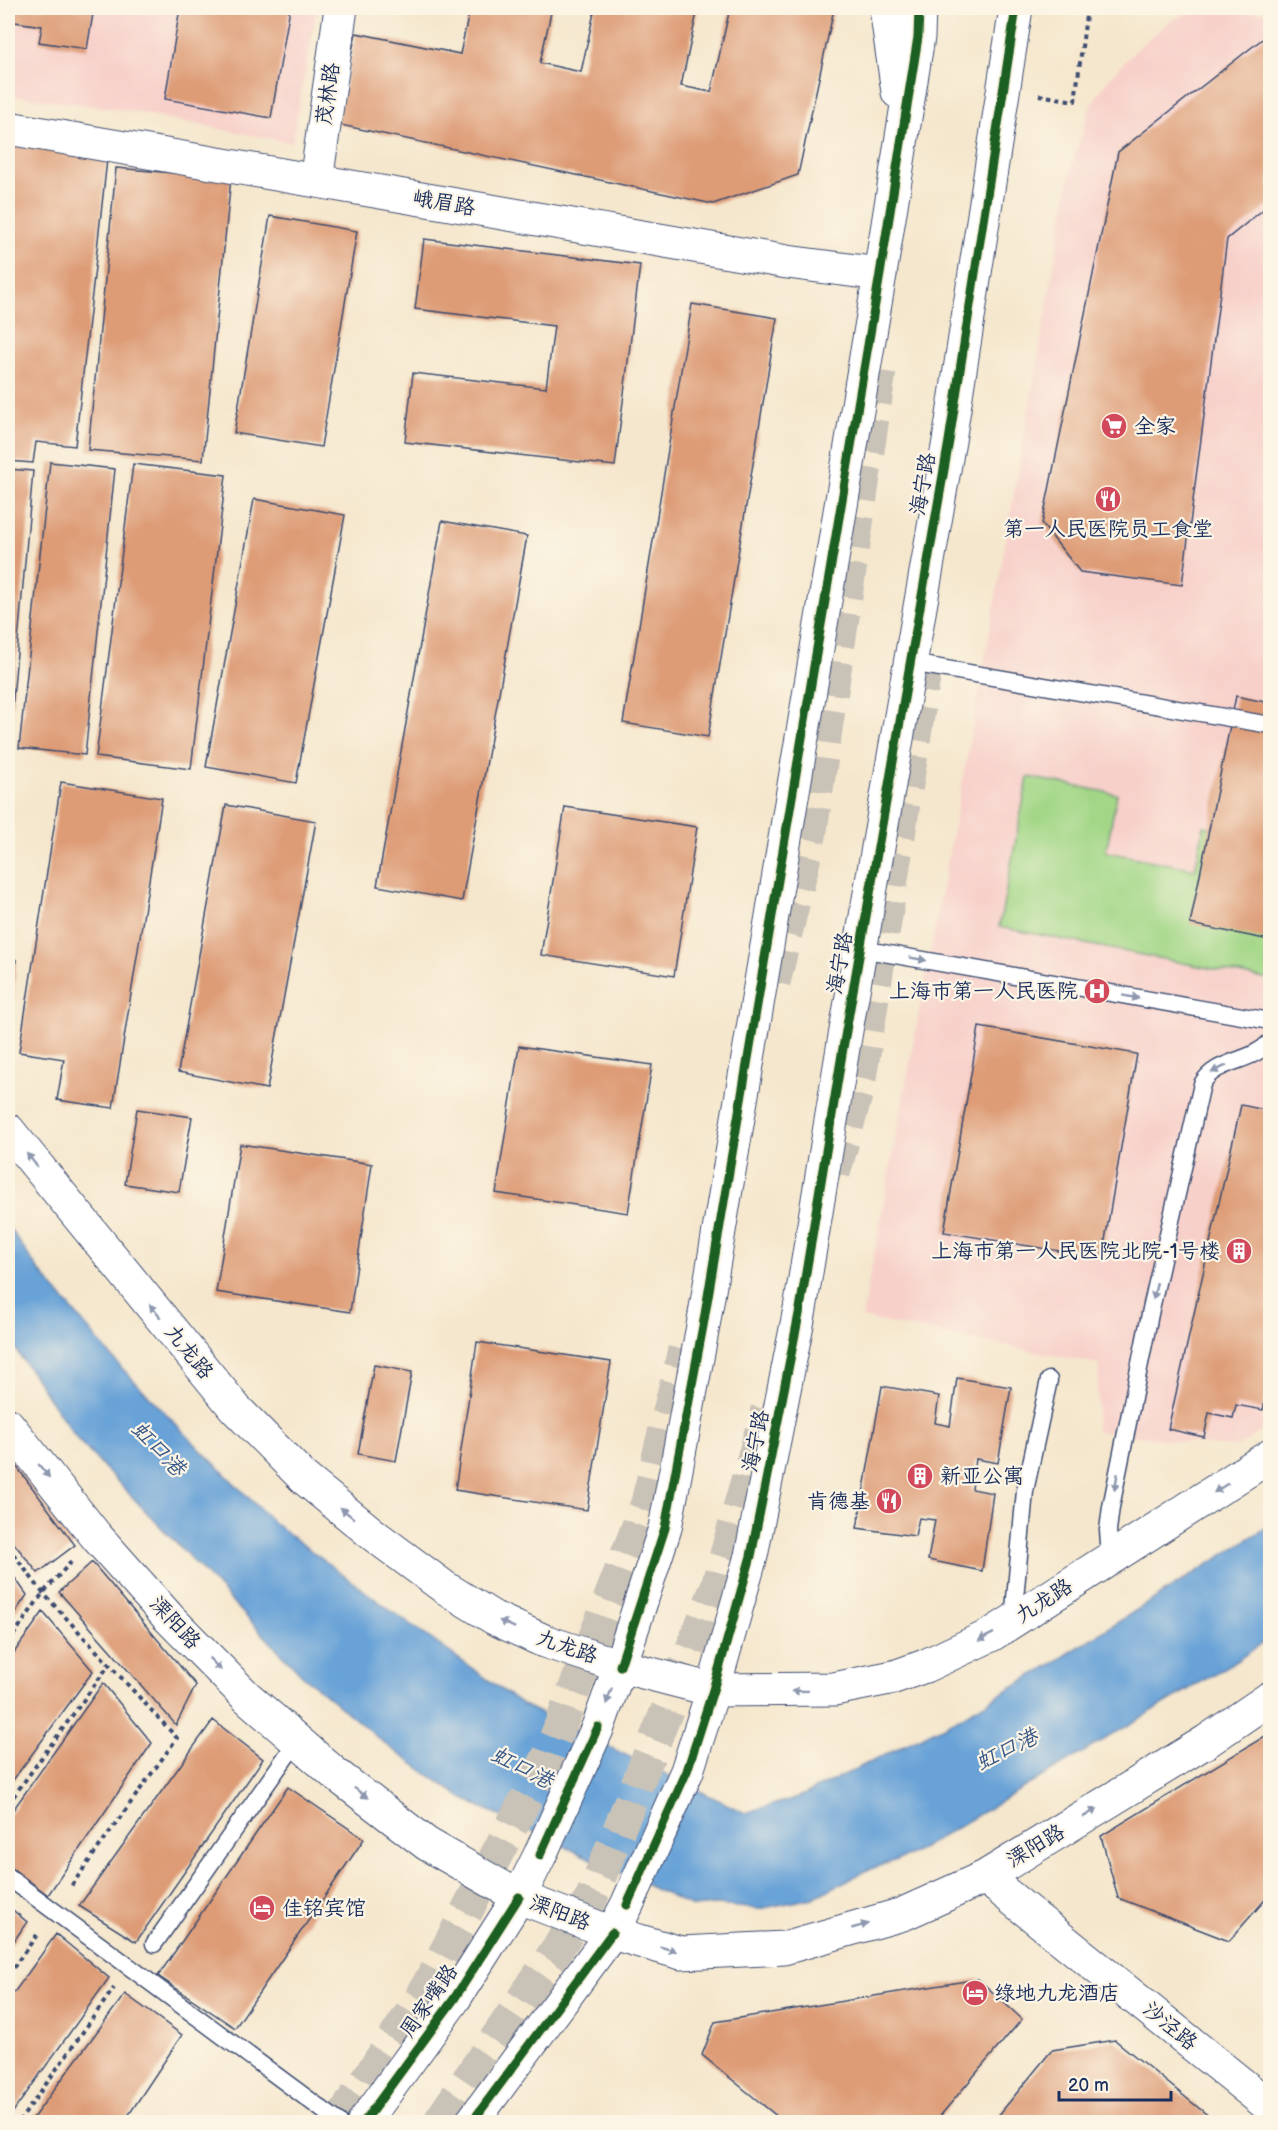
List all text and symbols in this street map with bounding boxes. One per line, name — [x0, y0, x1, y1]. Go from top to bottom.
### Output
street label: 茂林路 — [311, 61, 345, 127]
street label: 峨眉路 — [411, 185, 477, 221]
supermarket icon: 全家 — [1099, 411, 1129, 441]
place label: 全家 — [1134, 414, 1176, 439]
street label: 海宁路 — [905, 451, 941, 517]
restaurant icon: 第一人民医院员工食堂 — [1093, 484, 1123, 514]
place label: 第一人民医院员工食堂 — [1003, 517, 1213, 542]
street label: 海宁路 — [822, 930, 858, 996]
one-way arrow — [909, 955, 928, 964]
hospital icon: 上海市第一人民医院 — [1082, 976, 1112, 1006]
place label: 上海市第一人民医院 — [889, 979, 1078, 1004]
one-way arrow — [1122, 992, 1141, 1001]
one-way arrow — [1211, 1064, 1228, 1073]
one-way arrow — [26, 1153, 39, 1168]
building icon: 上海市第一人民医院北院-1号楼 — [1224, 1236, 1254, 1266]
place label: 上海市第一人民医院北院-1号楼 — [931, 1239, 1220, 1264]
one-way arrow — [1150, 1282, 1159, 1301]
one-way arrow — [149, 1303, 162, 1319]
street label: 九龙路 — [159, 1320, 219, 1384]
street label: 海宁路 — [738, 1408, 774, 1474]
water label: 虹口港 — [125, 1416, 192, 1484]
building icon: 新亚公寓 — [905, 1461, 935, 1491]
one-way arrow — [38, 1463, 51, 1479]
place label: 新亚公寓 — [940, 1464, 1024, 1489]
one-way arrow — [1111, 1473, 1120, 1492]
one-way arrow — [1213, 1482, 1229, 1493]
restaurant icon: 肯德基 — [874, 1486, 904, 1516]
place label: 肯德基 — [807, 1489, 870, 1514]
one-way arrow — [339, 1506, 355, 1519]
street label: 九龙路 — [1011, 1573, 1077, 1629]
street label: 溧阳路 — [144, 1591, 206, 1655]
one-way arrow — [498, 1619, 515, 1628]
street label: 九龙路 — [533, 1625, 601, 1669]
one-way arrow — [977, 1632, 994, 1642]
one-way arrow — [207, 1657, 221, 1671]
one-way arrow — [791, 1686, 810, 1696]
one-way arrow — [604, 1687, 614, 1705]
water label: 虹口港 — [971, 1723, 1044, 1777]
water label: 虹口港 — [486, 1741, 559, 1796]
one-way arrow — [353, 1787, 368, 1799]
one-way arrow — [1082, 1807, 1098, 1818]
street label: 溧阳路 — [1003, 1819, 1069, 1873]
street label: 溧阳路 — [526, 1890, 594, 1936]
hotel icon: 佳铭宾馆 — [247, 1893, 277, 1923]
place label: 佳铭宾馆 — [282, 1896, 366, 1921]
one-way arrow — [851, 1921, 869, 1930]
one-way arrow — [659, 1945, 677, 1954]
street label: 周家嘴路 — [395, 1959, 463, 2043]
hotel icon: 绿地九龙酒店 — [960, 1978, 990, 2008]
place label: 绿地九龙酒店 — [994, 1981, 1120, 2006]
street label: 沙泾路 — [1138, 1996, 1202, 2056]
scale bar — [1059, 2064, 1172, 2102]
text: 20 m — [1068, 2075, 1109, 2096]

